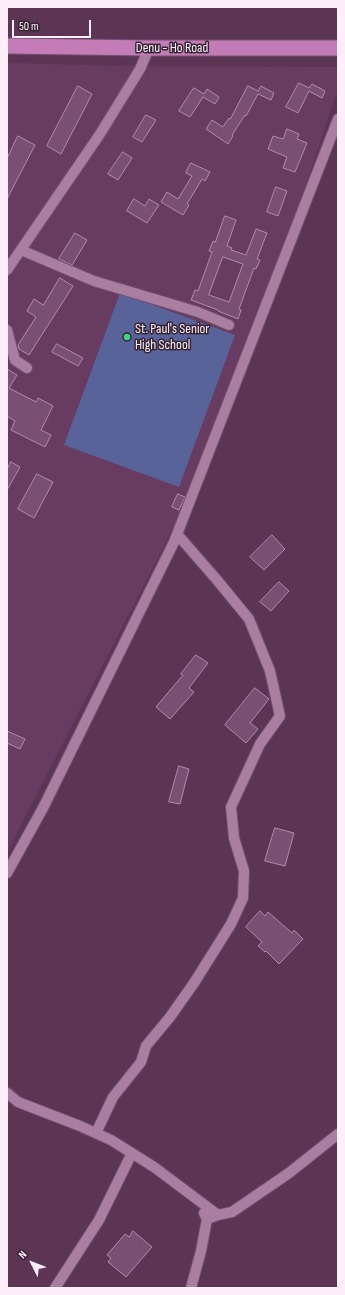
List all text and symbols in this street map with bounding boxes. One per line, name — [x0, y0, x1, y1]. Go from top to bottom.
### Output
scale bar — [14, 12, 93, 38]
text: 50 m — [19, 19, 39, 34]
street label: Denu - Ho Road — [136, 40, 208, 56]
place label: St. Paul's Senior High School — [135, 321, 209, 354]
marker: St. Paul's Senior High School — [122, 332, 132, 342]
north arrow — [12, 1243, 52, 1283]
text: N — [16, 1248, 30, 1261]

